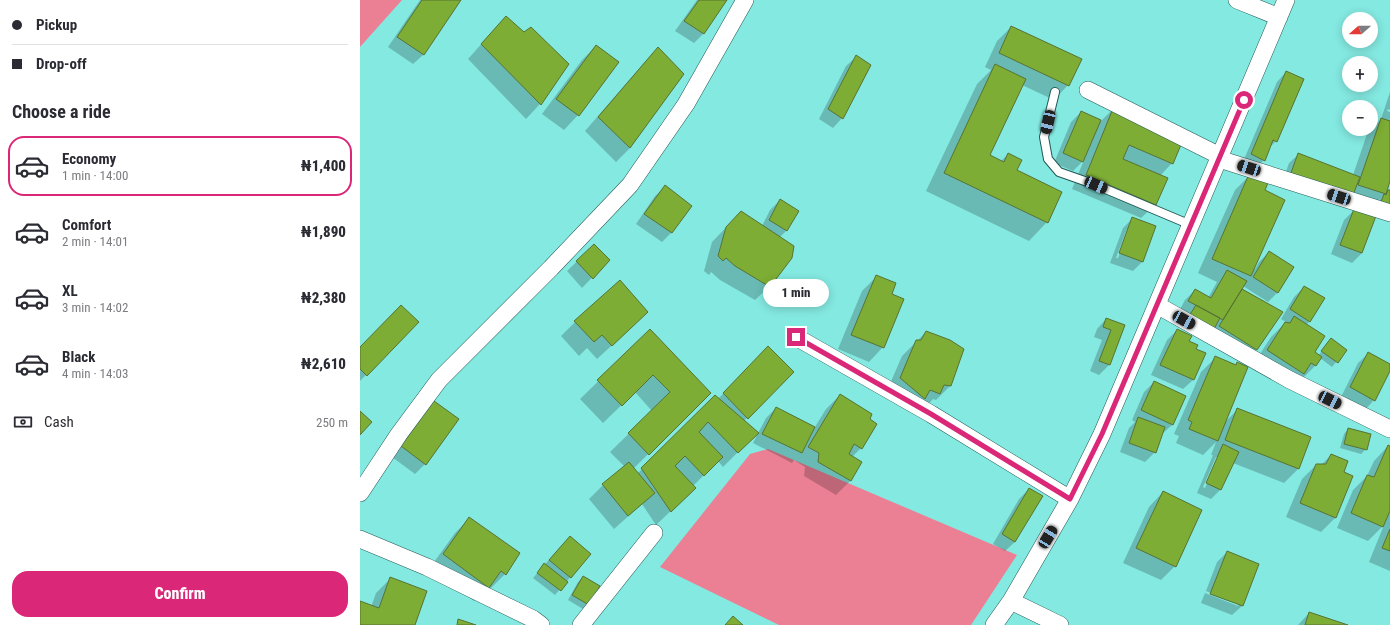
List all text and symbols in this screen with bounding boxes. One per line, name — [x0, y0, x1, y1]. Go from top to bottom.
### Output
north arrow — [1342, 12, 1378, 48]
map controls — [1342, 12, 1378, 136]
text: Pickup — [36, 16, 77, 34]
text: Drop-off — [36, 55, 87, 73]
button: + — [1342, 56, 1378, 92]
route start — [1235, 91, 1253, 109]
button: − — [1342, 100, 1378, 136]
text: Choose a ride — [12, 101, 111, 122]
car — [1039, 109, 1057, 135]
icon: car — [14, 148, 50, 184]
text: Economy — [62, 150, 116, 168]
text: ₦1,400 — [301, 157, 346, 175]
car — [1236, 159, 1262, 177]
text: 1 min · 14:00 — [62, 168, 128, 183]
car — [1083, 175, 1109, 195]
car — [1326, 188, 1352, 206]
icon: car — [14, 214, 50, 250]
text: Comfort — [62, 216, 111, 234]
text: ₦1,890 — [301, 223, 346, 241]
text: 2 min · 14:01 — [62, 234, 128, 249]
callout: 1 min — [763, 279, 829, 307]
icon: car — [14, 280, 50, 316]
text: XL — [62, 282, 78, 300]
text: 1 min — [782, 285, 810, 300]
text: ₦2,380 — [301, 289, 346, 307]
text: 3 min · 14:02 — [62, 300, 128, 315]
car — [1171, 309, 1197, 331]
route end — [787, 328, 805, 346]
icon: car — [14, 346, 50, 382]
text: Black — [62, 348, 95, 366]
text: ₦2,610 — [301, 355, 346, 373]
text: 4 min · 14:03 — [62, 366, 128, 381]
car — [1317, 389, 1343, 411]
icon: cash — [12, 411, 34, 433]
text: Cash — [44, 413, 74, 431]
text: 250 m — [316, 415, 348, 430]
car — [1037, 524, 1059, 550]
button: Confirm — [12, 571, 348, 617]

